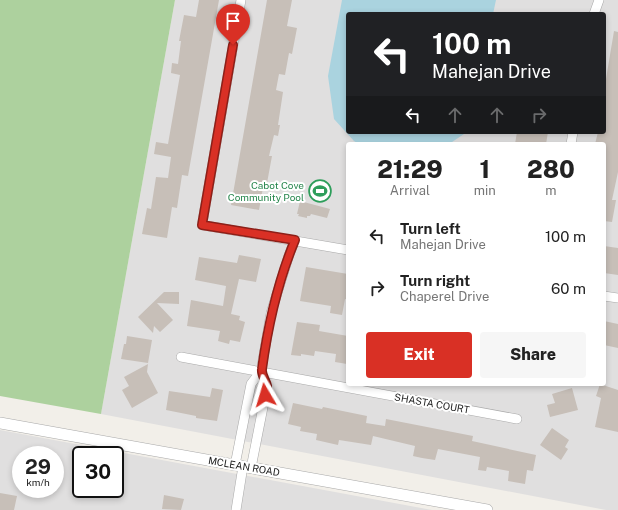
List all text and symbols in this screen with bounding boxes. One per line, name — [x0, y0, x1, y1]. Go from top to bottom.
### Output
pin — [216, 4, 250, 45]
icon: arrive — [222, 10, 244, 32]
text: 100 m — [432, 27, 511, 60]
icon: left — [366, 28, 418, 80]
text: Mahejan Drive — [432, 61, 551, 82]
icon: left — [402, 104, 424, 126]
icon: ahead — [444, 104, 466, 126]
icon: ahead — [486, 104, 508, 126]
icon: right — [528, 104, 550, 126]
text: 21:29 — [377, 155, 443, 183]
text: 1 — [480, 155, 490, 183]
text: 280 — [527, 155, 575, 183]
sports icon: Cabot Cove Community Pool — [307, 178, 333, 204]
place label: Cabot Cove Community Pool — [228, 179, 304, 203]
text: Arrival — [390, 183, 430, 198]
text: min — [474, 183, 496, 198]
text: m — [545, 183, 557, 198]
text: Turn left — [400, 220, 461, 237]
icon: left — [366, 225, 388, 247]
text: 100 m — [545, 228, 586, 245]
text: Mahejan Drive — [400, 237, 486, 252]
text: Turn right — [400, 272, 470, 289]
icon: right — [366, 277, 388, 299]
text: 60 m — [551, 280, 586, 297]
text: Chaperel Drive — [400, 289, 489, 304]
button: Exit — [366, 332, 472, 378]
button: Share — [480, 332, 586, 378]
position arrow — [244, 374, 286, 416]
street label: SHASTA COURT — [393, 390, 471, 416]
speed limit sign: 30 — [72, 446, 124, 498]
street label: MCLEAN ROAD — [207, 454, 281, 478]
text: 29 — [25, 455, 51, 479]
text: km/h — [26, 476, 50, 488]

